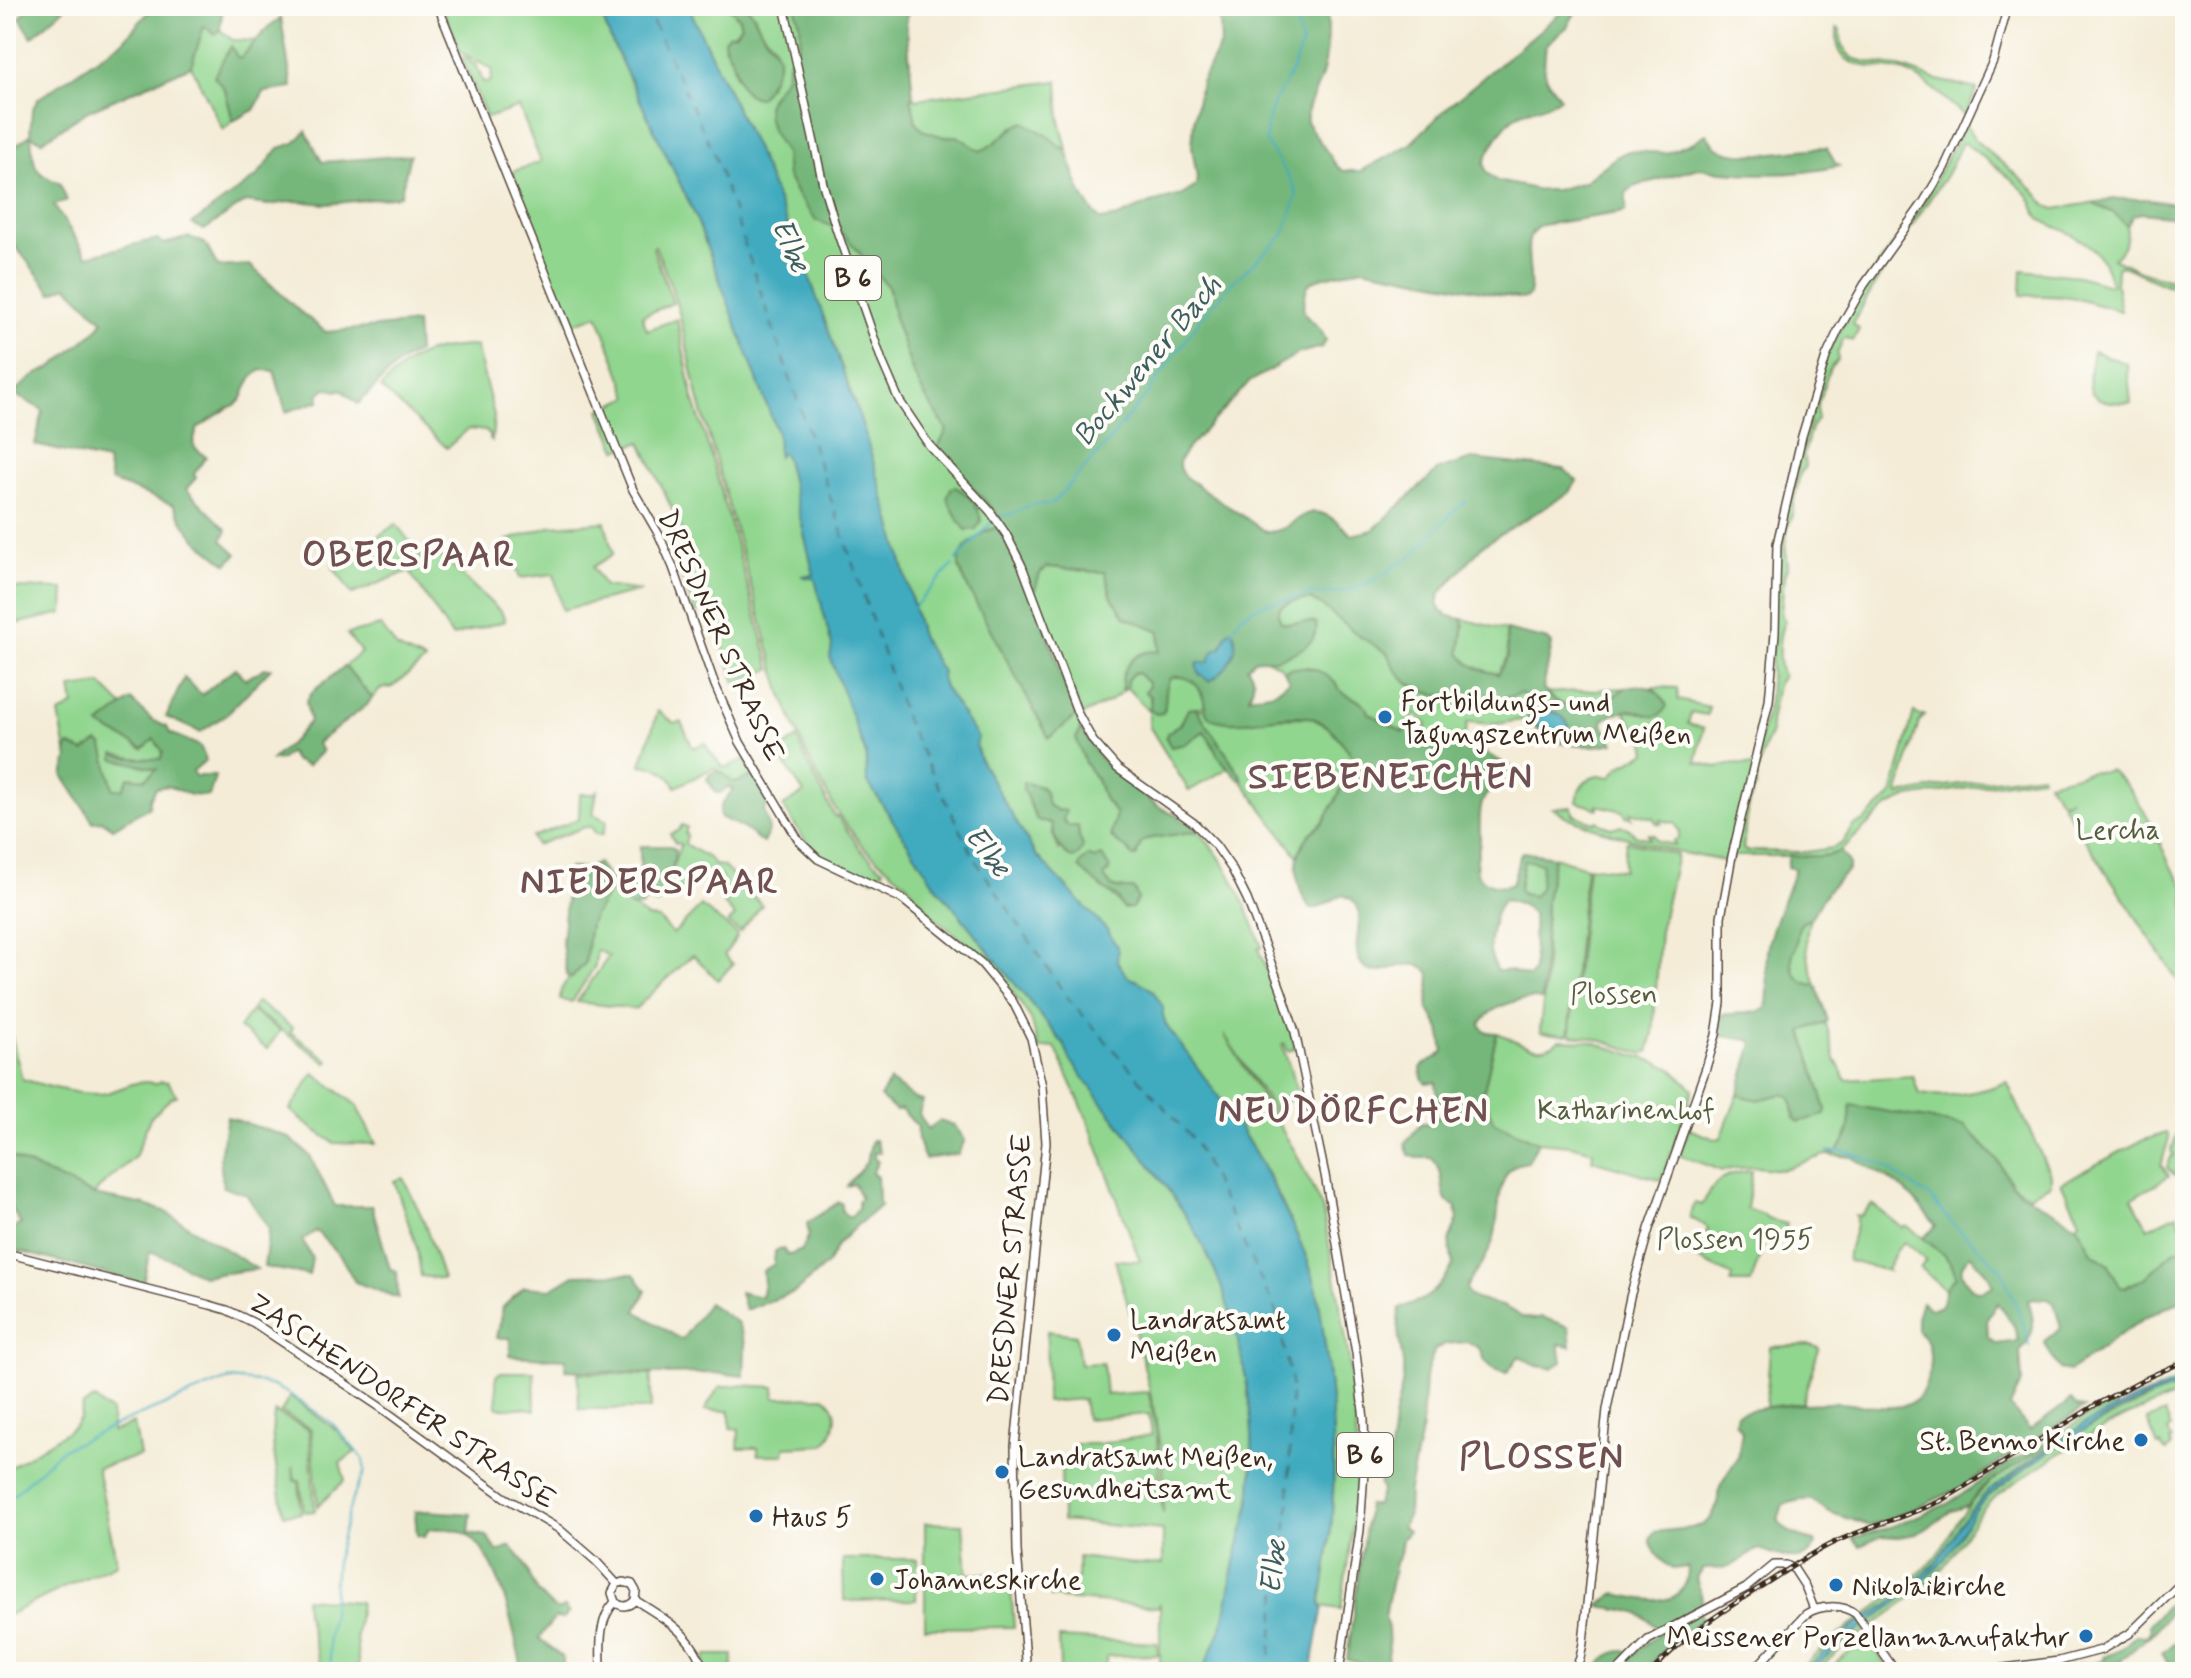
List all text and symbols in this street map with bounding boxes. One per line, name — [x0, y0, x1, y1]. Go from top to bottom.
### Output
water label: Elbe — [761, 213, 819, 280]
road number: B 6 — [825, 256, 881, 300]
water label: Bockwener Bach — [1065, 267, 1231, 455]
street label: DRESDNER STRASSE — [647, 504, 792, 768]
district label: OBERSPAAR — [302, 533, 516, 580]
place label: Fortbildungs- und Tagungszentrum Meißen — [1401, 685, 1691, 757]
marker: Fortbildungs- und Tagungszentrum Meißen — [1376, 708, 1394, 726]
district label: SIEBENEICHEN — [1248, 755, 1534, 802]
park label: Lercha — [2076, 813, 2160, 850]
water label: Elbe — [955, 819, 1020, 887]
district label: NIEDERSPAAR — [520, 860, 780, 907]
park label: Plossen — [1570, 977, 1658, 1014]
district label: NEUDÖRFCHEN — [1218, 1089, 1490, 1136]
park label: Katharinenhof — [1537, 1093, 1715, 1130]
street label: DRESDNER STRASSE — [981, 1132, 1042, 1406]
park label: Plossen 1955 — [1657, 1222, 1813, 1259]
street label: ZASCHENDORFER STRASSE — [241, 1285, 562, 1519]
place label: Landratsamt Meißen — [1130, 1303, 1286, 1372]
marker: Landratsamt Meißen — [1105, 1326, 1123, 1344]
place label: St. Benno Kirche — [1920, 1424, 2125, 1461]
marker: St. Benno Kirche — [2132, 1431, 2150, 1449]
road number: B 6 — [1337, 1433, 1393, 1477]
district label: PLOSSEN — [1459, 1435, 1625, 1482]
place label: Landratsamt Meißen, Gesundheitsamt — [1018, 1440, 1273, 1509]
marker: Landratsamt Meißen, Gesundheitsamt — [993, 1463, 1011, 1481]
place label: Haus 5 — [772, 1500, 852, 1537]
marker: Haus 5 — [747, 1507, 765, 1525]
water label: Elbe — [1251, 1536, 1298, 1597]
place label: Johanneskirche — [893, 1563, 1082, 1600]
place label: Nikolaikirche — [1852, 1569, 2006, 1606]
marker: Johanneskirche — [868, 1570, 886, 1588]
marker: Nikolaikirche — [1827, 1576, 1845, 1594]
place label: Meissener Porzellanmanufaktur — [1667, 1620, 2070, 1657]
marker: Meissener Porzellanmanufaktur — [2077, 1627, 2095, 1645]

